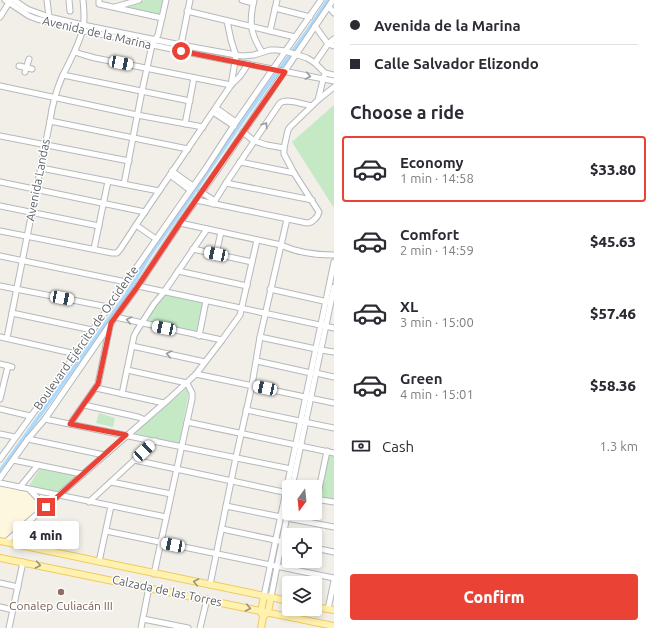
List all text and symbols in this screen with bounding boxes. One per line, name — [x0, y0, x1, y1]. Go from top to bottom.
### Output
street label: Avenida de la Marina — [41, 14, 153, 51]
text: Avenida de la Marina — [374, 17, 521, 34]
route start — [172, 42, 190, 60]
car — [108, 55, 134, 71]
text: Calle Salvador Elizondo — [374, 55, 539, 72]
one-way arrow — [305, 72, 311, 80]
text: Choose a ride — [350, 102, 464, 122]
one-way arrow — [260, 122, 267, 129]
street label: Avenida Landas — [23, 138, 52, 222]
icon: car — [352, 151, 388, 187]
text: Economy — [400, 154, 464, 171]
text: $33.80 — [590, 161, 636, 178]
text: 1 min · 14:58 — [400, 171, 474, 185]
icon: car — [352, 223, 388, 259]
text: Comfort — [400, 226, 459, 243]
text: $45.63 — [590, 233, 636, 250]
text: 2 min · 14:59 — [400, 243, 474, 257]
car — [203, 246, 229, 262]
street label: Boulevard Ejército de Occidente — [31, 263, 141, 412]
car — [49, 290, 75, 306]
icon: car — [352, 295, 388, 331]
text: XL — [400, 298, 418, 315]
text: $57.46 — [590, 305, 636, 322]
text: 3 min · 15:00 — [400, 315, 474, 329]
one-way arrow — [126, 317, 132, 325]
car — [151, 320, 177, 336]
one-way arrow — [166, 350, 172, 359]
icon: car — [352, 367, 388, 403]
text: Green — [400, 370, 442, 387]
text: $58.36 — [590, 377, 636, 394]
car — [252, 380, 278, 396]
text: 4 min · 15:01 — [400, 387, 474, 401]
icon: cash — [350, 435, 372, 457]
car — [131, 438, 157, 464]
text: Cash — [382, 438, 414, 455]
text: 1.3 km — [599, 439, 638, 453]
north arrow — [282, 480, 322, 520]
map controls — [282, 480, 322, 616]
route end — [37, 498, 55, 516]
callout: 4 min — [13, 521, 79, 549]
text: 4 min — [29, 528, 63, 542]
button: locate — [282, 528, 322, 568]
car — [160, 537, 186, 553]
one-way arrow — [35, 561, 41, 569]
street label: Calzada de las Torres — [111, 573, 223, 609]
button: Confirm — [350, 574, 638, 620]
button: layers — [282, 576, 322, 616]
one-way arrow — [193, 579, 199, 587]
marker: Conalep Culiacán III — [56, 587, 66, 597]
place label: Conalep Culiacán III — [9, 599, 113, 612]
one-way arrow — [245, 604, 251, 612]

